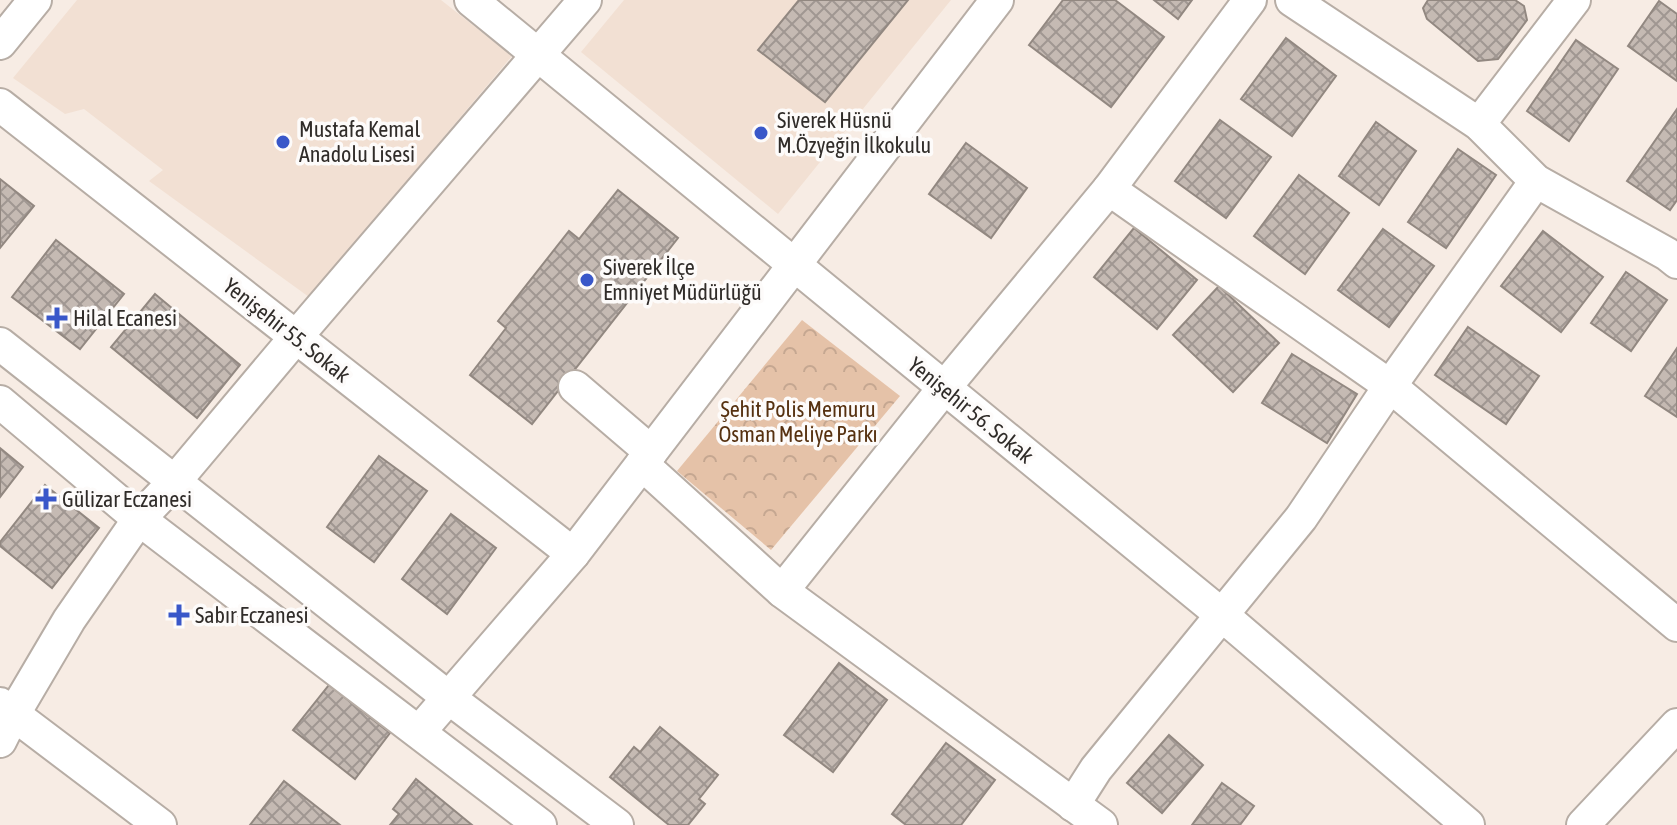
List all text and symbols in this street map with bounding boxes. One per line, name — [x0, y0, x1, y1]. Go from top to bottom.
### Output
place label: Siverek Hüsnü M.Özyeğin İlkokulu — [777, 107, 931, 158]
place label: Mustafa Kemal Anadolu Lisesi — [299, 116, 420, 167]
marker: Siverek Hüsnü M.Özyeğin İlkokulu — [752, 124, 770, 142]
marker: Mustafa Kemal Anadolu Lisesi — [274, 133, 292, 151]
place label: Siverek İlçe Emniyet Müdürlüğü — [603, 254, 762, 305]
marker: Siverek İlçe Emniyet Müdürlüğü — [578, 271, 596, 289]
street label: Yenişehir 55. Sokak — [218, 272, 356, 388]
place label: Hilal Ecanesi — [73, 305, 177, 331]
marker: Hilal Ecanesi — [48, 309, 66, 327]
street label: Yenişehir 56. Sokak — [903, 351, 1039, 469]
park label: Şehit Polis Memuru Osman Meliye Parkı — [719, 396, 877, 447]
place label: Gülizar Eczanesi — [62, 486, 192, 512]
marker: Gülizar Eczanesi — [37, 490, 55, 508]
place label: Sabır Eczanesi — [195, 602, 309, 628]
marker: Sabır Eczanesi — [170, 606, 188, 624]

